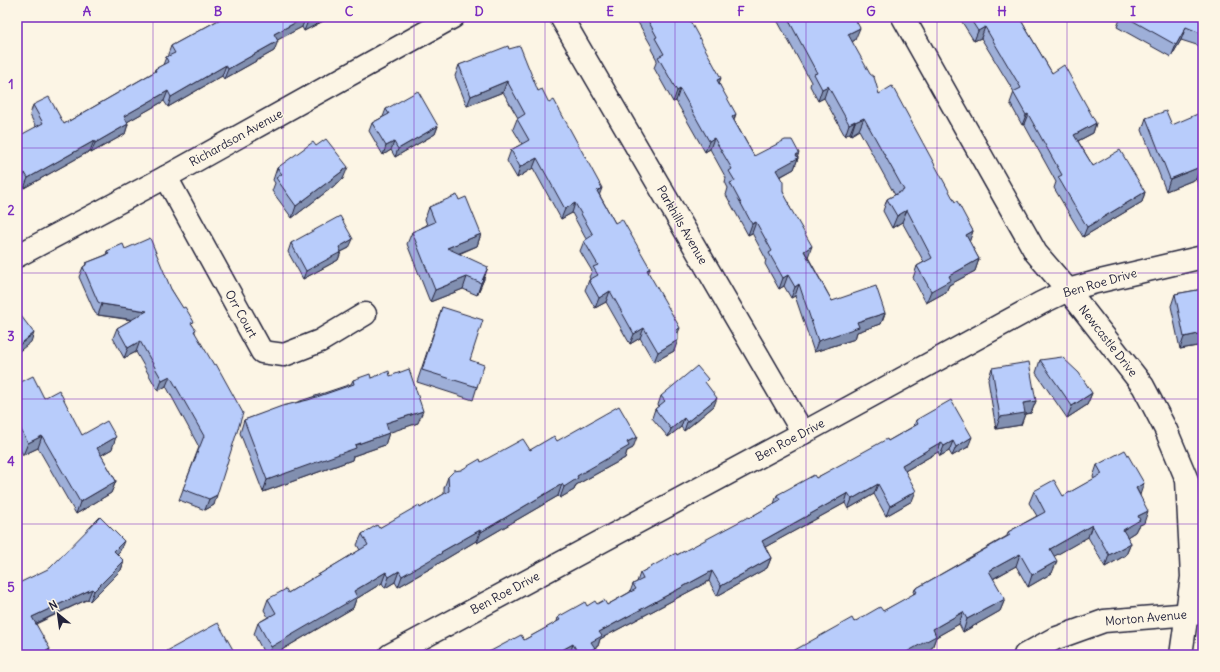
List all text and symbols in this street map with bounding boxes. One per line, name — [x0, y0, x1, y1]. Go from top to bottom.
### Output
text: A — [83, 3, 92, 20]
text: B — [214, 3, 223, 20]
text: C — [345, 3, 354, 20]
text: D — [474, 3, 484, 20]
text: E — [606, 3, 614, 20]
text: F — [737, 3, 745, 20]
text: G — [866, 3, 876, 20]
text: H — [997, 3, 1007, 20]
text: I — [1130, 3, 1136, 20]
text: 1 — [8, 76, 14, 93]
street label: Richardson Avenue — [187, 106, 285, 169]
street label: Parkhills Avenue — [654, 183, 711, 267]
text: 2 — [7, 202, 15, 219]
street label: Ben Roe Drive — [1061, 265, 1139, 300]
street label: Orr Court — [222, 287, 261, 340]
street label: Newcastle Drive — [1076, 302, 1141, 380]
text: 3 — [7, 328, 15, 345]
street label: Ben Roe Drive — [753, 415, 827, 464]
text: 4 — [7, 453, 15, 470]
street label: Ben Roe Drive — [468, 568, 542, 617]
text: 5 — [7, 579, 15, 596]
north arrow — [38, 594, 78, 634]
text: N — [46, 597, 60, 613]
street label: Morton Avenue — [1104, 606, 1188, 629]

